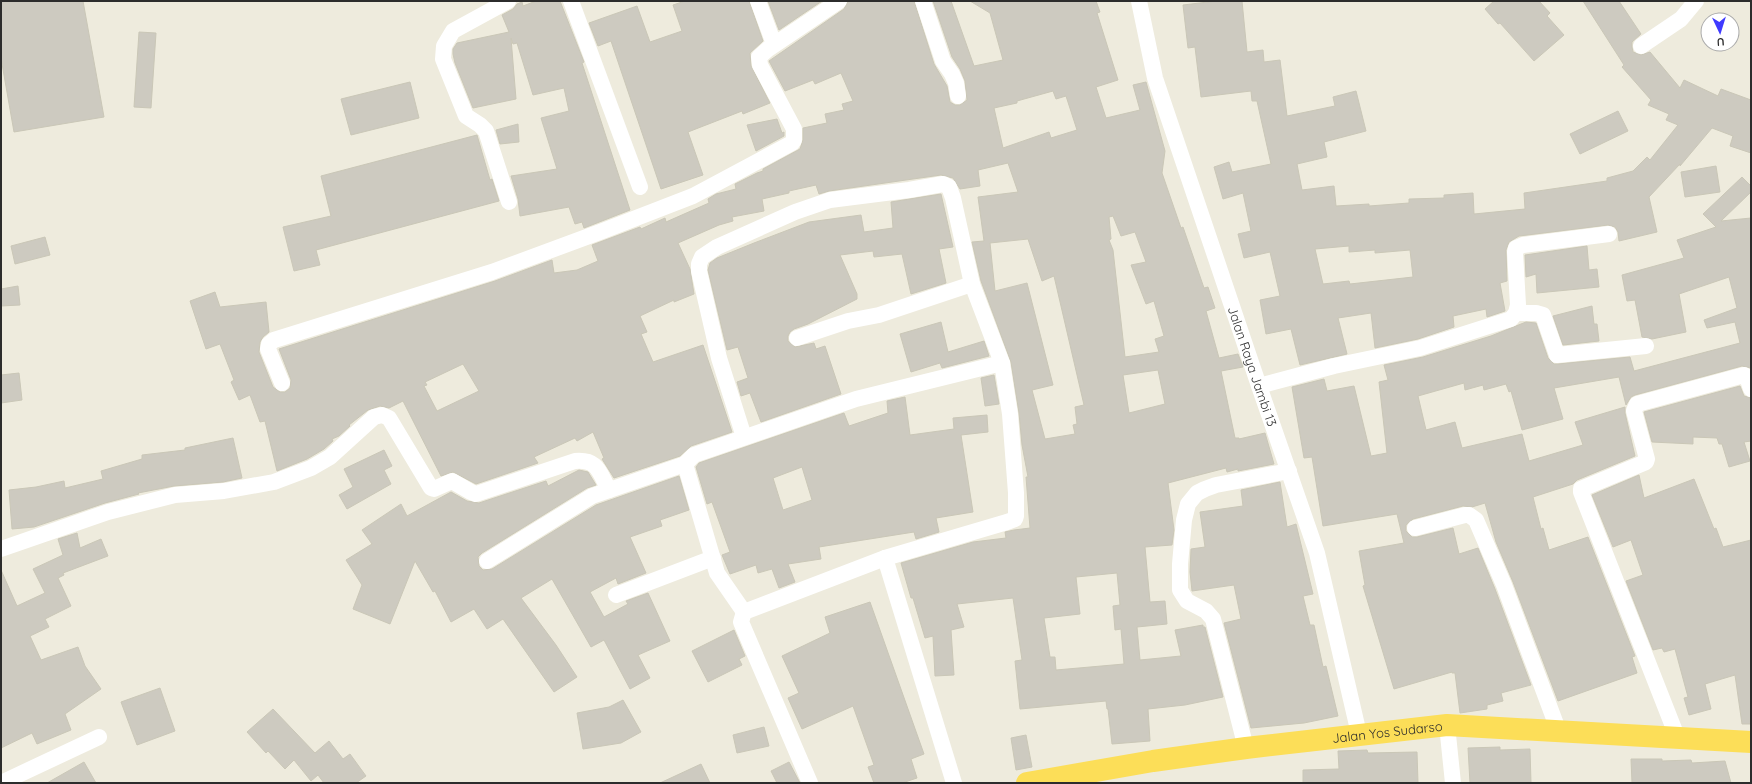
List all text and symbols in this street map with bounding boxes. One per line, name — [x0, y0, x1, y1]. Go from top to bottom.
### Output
north arrow — [1700, 12, 1740, 52]
text: U — [1716, 35, 1725, 49]
street label: Jalan Raya Jambi 13 — [1225, 304, 1280, 429]
street label: Jalan Yos Sudarso — [1331, 718, 1443, 746]

